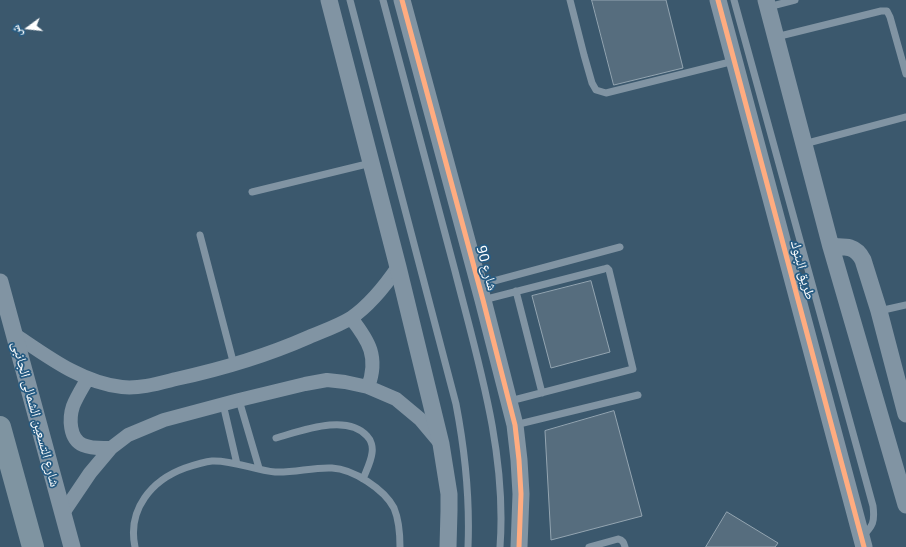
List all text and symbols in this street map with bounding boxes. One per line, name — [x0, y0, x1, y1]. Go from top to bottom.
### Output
north arrow — [8, 8, 48, 48]
text: ش — [8, 24, 24, 39]
street label: طريق البنوك — [787, 239, 819, 301]
street label: شارع 90 — [473, 244, 501, 292]
street label: شارع التسعين الشمالى الجانبى — [8, 339, 64, 489]

